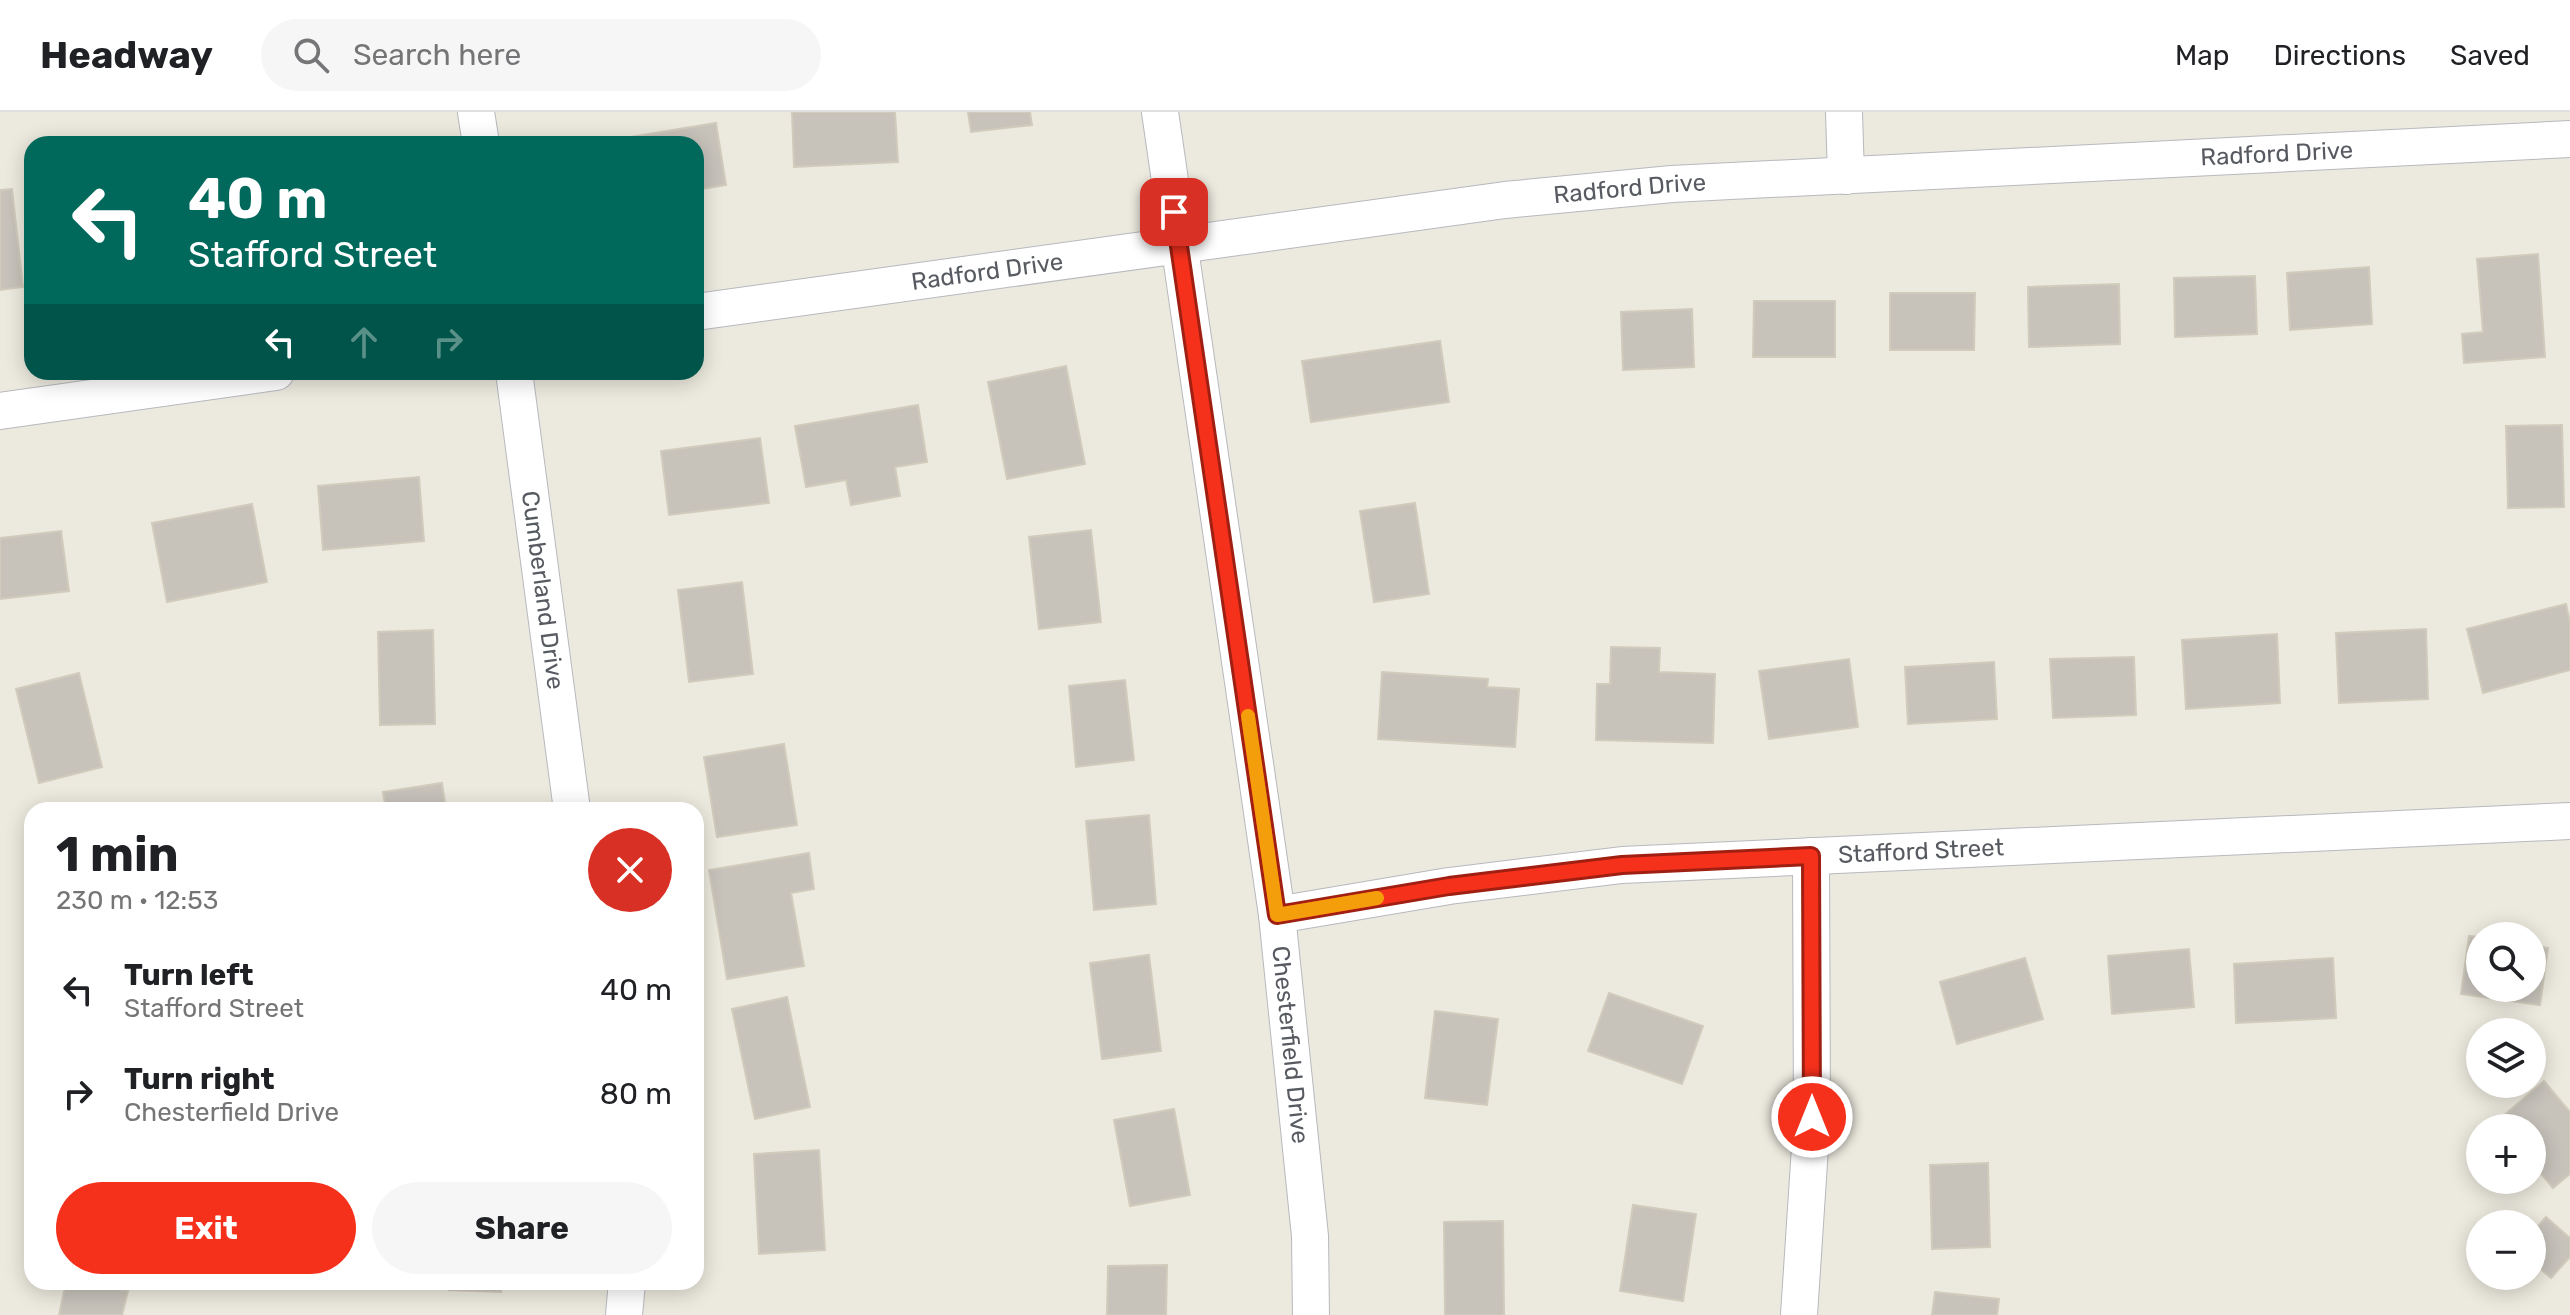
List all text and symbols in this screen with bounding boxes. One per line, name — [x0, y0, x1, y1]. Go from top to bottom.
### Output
search box — [261, 19, 821, 91]
text: Headway — [40, 32, 213, 78]
icon: search — [289, 33, 333, 77]
text: Search here — [353, 37, 521, 73]
text: Map — [2175, 39, 2229, 72]
text: Directions — [2273, 39, 2406, 72]
text: Saved — [2450, 39, 2530, 72]
street label: Radford Drive — [2200, 136, 2354, 172]
text: 40 m — [188, 166, 328, 232]
icon: left — [56, 168, 160, 272]
street label: Radford Drive — [1552, 168, 1707, 209]
pin — [1140, 178, 1208, 246]
icon: arrive — [1152, 190, 1196, 234]
text: Stafford Street — [188, 233, 437, 276]
street label: Radford Drive — [910, 247, 1065, 296]
icon: left — [258, 320, 302, 364]
icon: ahead — [342, 320, 386, 364]
icon: right — [426, 320, 470, 364]
street label: Cumberland Drive — [516, 489, 570, 691]
text: 1 min — [56, 826, 179, 883]
button: close — [588, 828, 672, 912]
street label: Stafford Street — [1837, 833, 2005, 869]
text: 230 m · 12:53 — [56, 885, 218, 916]
map controls — [2466, 922, 2546, 1290]
button: search — [2466, 922, 2546, 1002]
street label: Chesterfield Drive — [1266, 945, 1314, 1145]
text: Turn left — [124, 957, 254, 993]
icon: left — [56, 968, 100, 1012]
text: 40 m — [600, 972, 672, 1008]
text: Stafford Street — [124, 993, 304, 1024]
button: layers — [2466, 1018, 2546, 1098]
text: Turn right — [124, 1061, 275, 1097]
icon: right — [56, 1072, 100, 1116]
position arrow — [1770, 1075, 1854, 1159]
text: 80 m — [600, 1076, 672, 1112]
text: Chesterfield Drive — [124, 1097, 339, 1128]
button: + — [2466, 1114, 2546, 1194]
button: Exit — [56, 1182, 356, 1274]
button: Share — [372, 1182, 672, 1274]
button: − — [2466, 1210, 2546, 1290]

